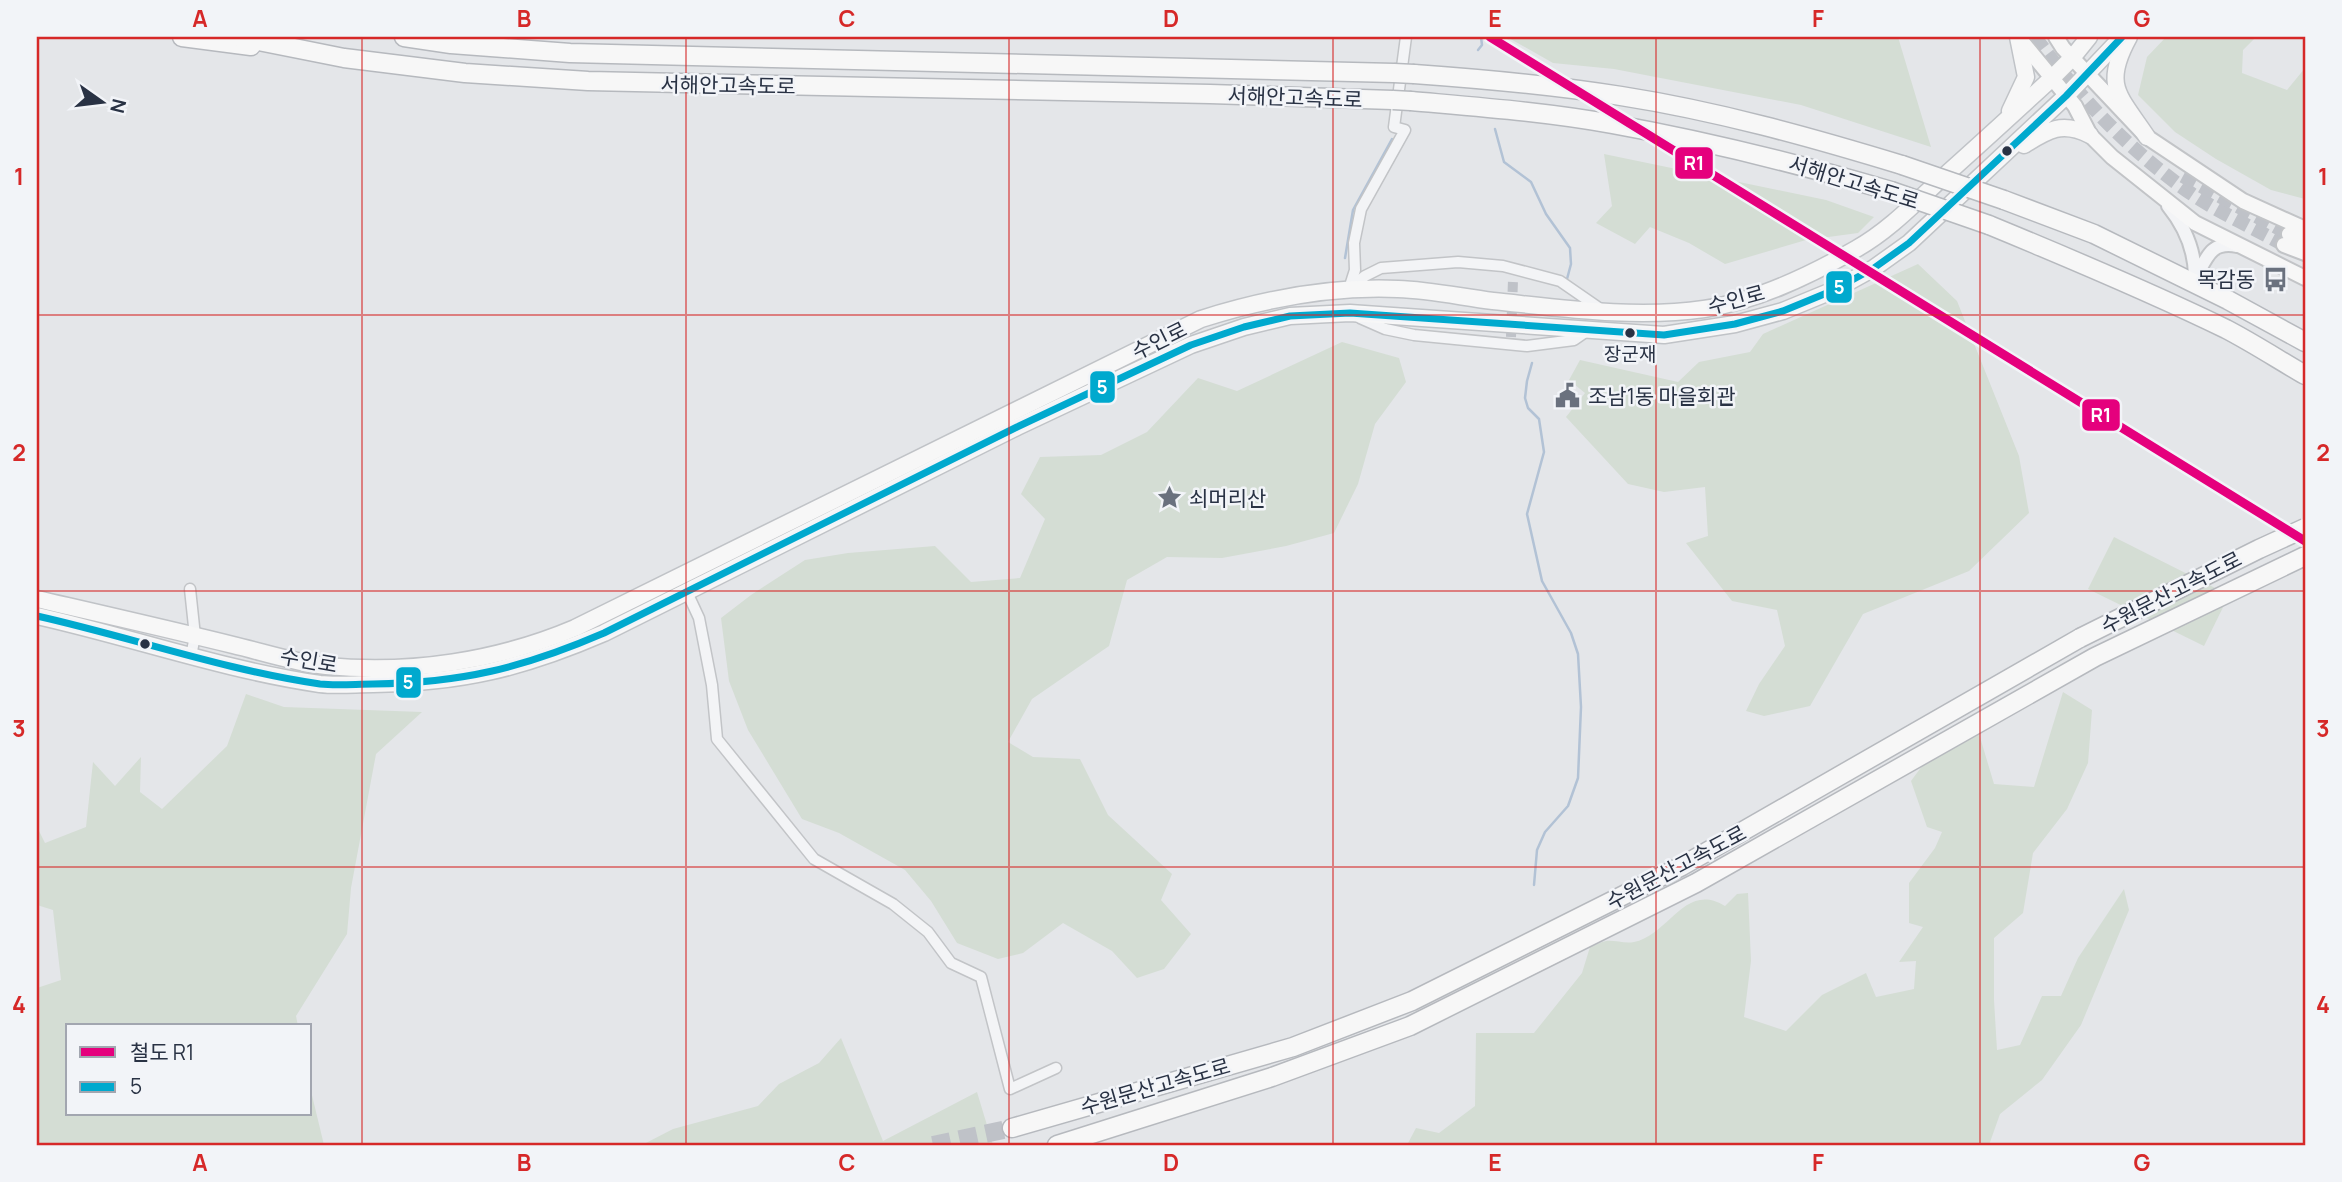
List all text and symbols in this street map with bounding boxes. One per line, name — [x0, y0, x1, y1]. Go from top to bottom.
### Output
text: A — [192, 2, 208, 34]
text: B — [517, 2, 531, 34]
text: C — [839, 2, 856, 34]
text: D — [1163, 2, 1179, 34]
text: E — [1488, 2, 1502, 34]
text: F — [1812, 2, 1824, 34]
text: G — [2134, 2, 2151, 34]
north arrow — [66, 66, 136, 136]
street label: 서해안고속도로 — [660, 70, 796, 100]
street label: 서해안고속도로 — [1227, 81, 1363, 113]
text: N — [104, 96, 133, 116]
unlabelled marker — [2000, 144, 2014, 158]
line badge: R1 — [1674, 146, 1714, 180]
street label: 서해안고속도로 — [1785, 149, 1923, 215]
text: R1 — [1684, 150, 1704, 176]
text: 1 — [14, 160, 24, 192]
text: 1 — [2318, 160, 2328, 192]
place label: 목감동 — [2197, 265, 2255, 293]
bus stop icon: 목감동 — [2261, 265, 2289, 293]
line badge: 5 — [1825, 270, 1853, 304]
text: 5 — [1833, 274, 1845, 300]
street label: 수인로 — [1704, 278, 1768, 320]
street label: 수인로 — [1127, 315, 1191, 365]
marker: 장군재 — [1623, 326, 1637, 340]
place label: 장군재 — [1604, 341, 1656, 367]
line badge: 5 — [1089, 370, 1116, 404]
text: 5 — [1096, 374, 1108, 400]
public building icon: 조남1동 마을회관 — [1554, 382, 1582, 410]
place label: 조남1동 마을회관 — [1588, 382, 1736, 410]
line badge: R1 — [2081, 398, 2121, 432]
text: R1 — [2091, 402, 2111, 428]
text: 2 — [12, 436, 26, 468]
text: 2 — [2316, 436, 2330, 468]
place icon: 쇠머리산 — [1155, 484, 1183, 512]
place label: 쇠머리산 — [1189, 484, 1266, 512]
street label: 수원문산고속도로 — [2096, 544, 2246, 640]
unlabelled marker — [138, 637, 152, 651]
street label: 수인로 — [278, 641, 340, 679]
line badge: 5 — [395, 666, 422, 699]
text: 5 — [402, 669, 414, 695]
text: 3 — [12, 712, 26, 744]
text: 3 — [2316, 712, 2330, 744]
street label: 수원문산고속도로 — [1601, 818, 1751, 916]
text: 4 — [12, 988, 26, 1020]
text: 4 — [2316, 988, 2330, 1020]
legend — [66, 1024, 312, 1116]
text: 철도 R1 — [130, 1038, 194, 1066]
street label: 수원문산고속도로 — [1077, 1051, 1233, 1121]
text: 5 — [130, 1072, 142, 1100]
text: A — [192, 1146, 208, 1178]
text: B — [517, 1146, 531, 1178]
text: C — [839, 1146, 856, 1178]
text: D — [1163, 1146, 1179, 1178]
text: E — [1488, 1146, 1502, 1178]
text: F — [1812, 1146, 1824, 1178]
text: G — [2134, 1146, 2151, 1178]

